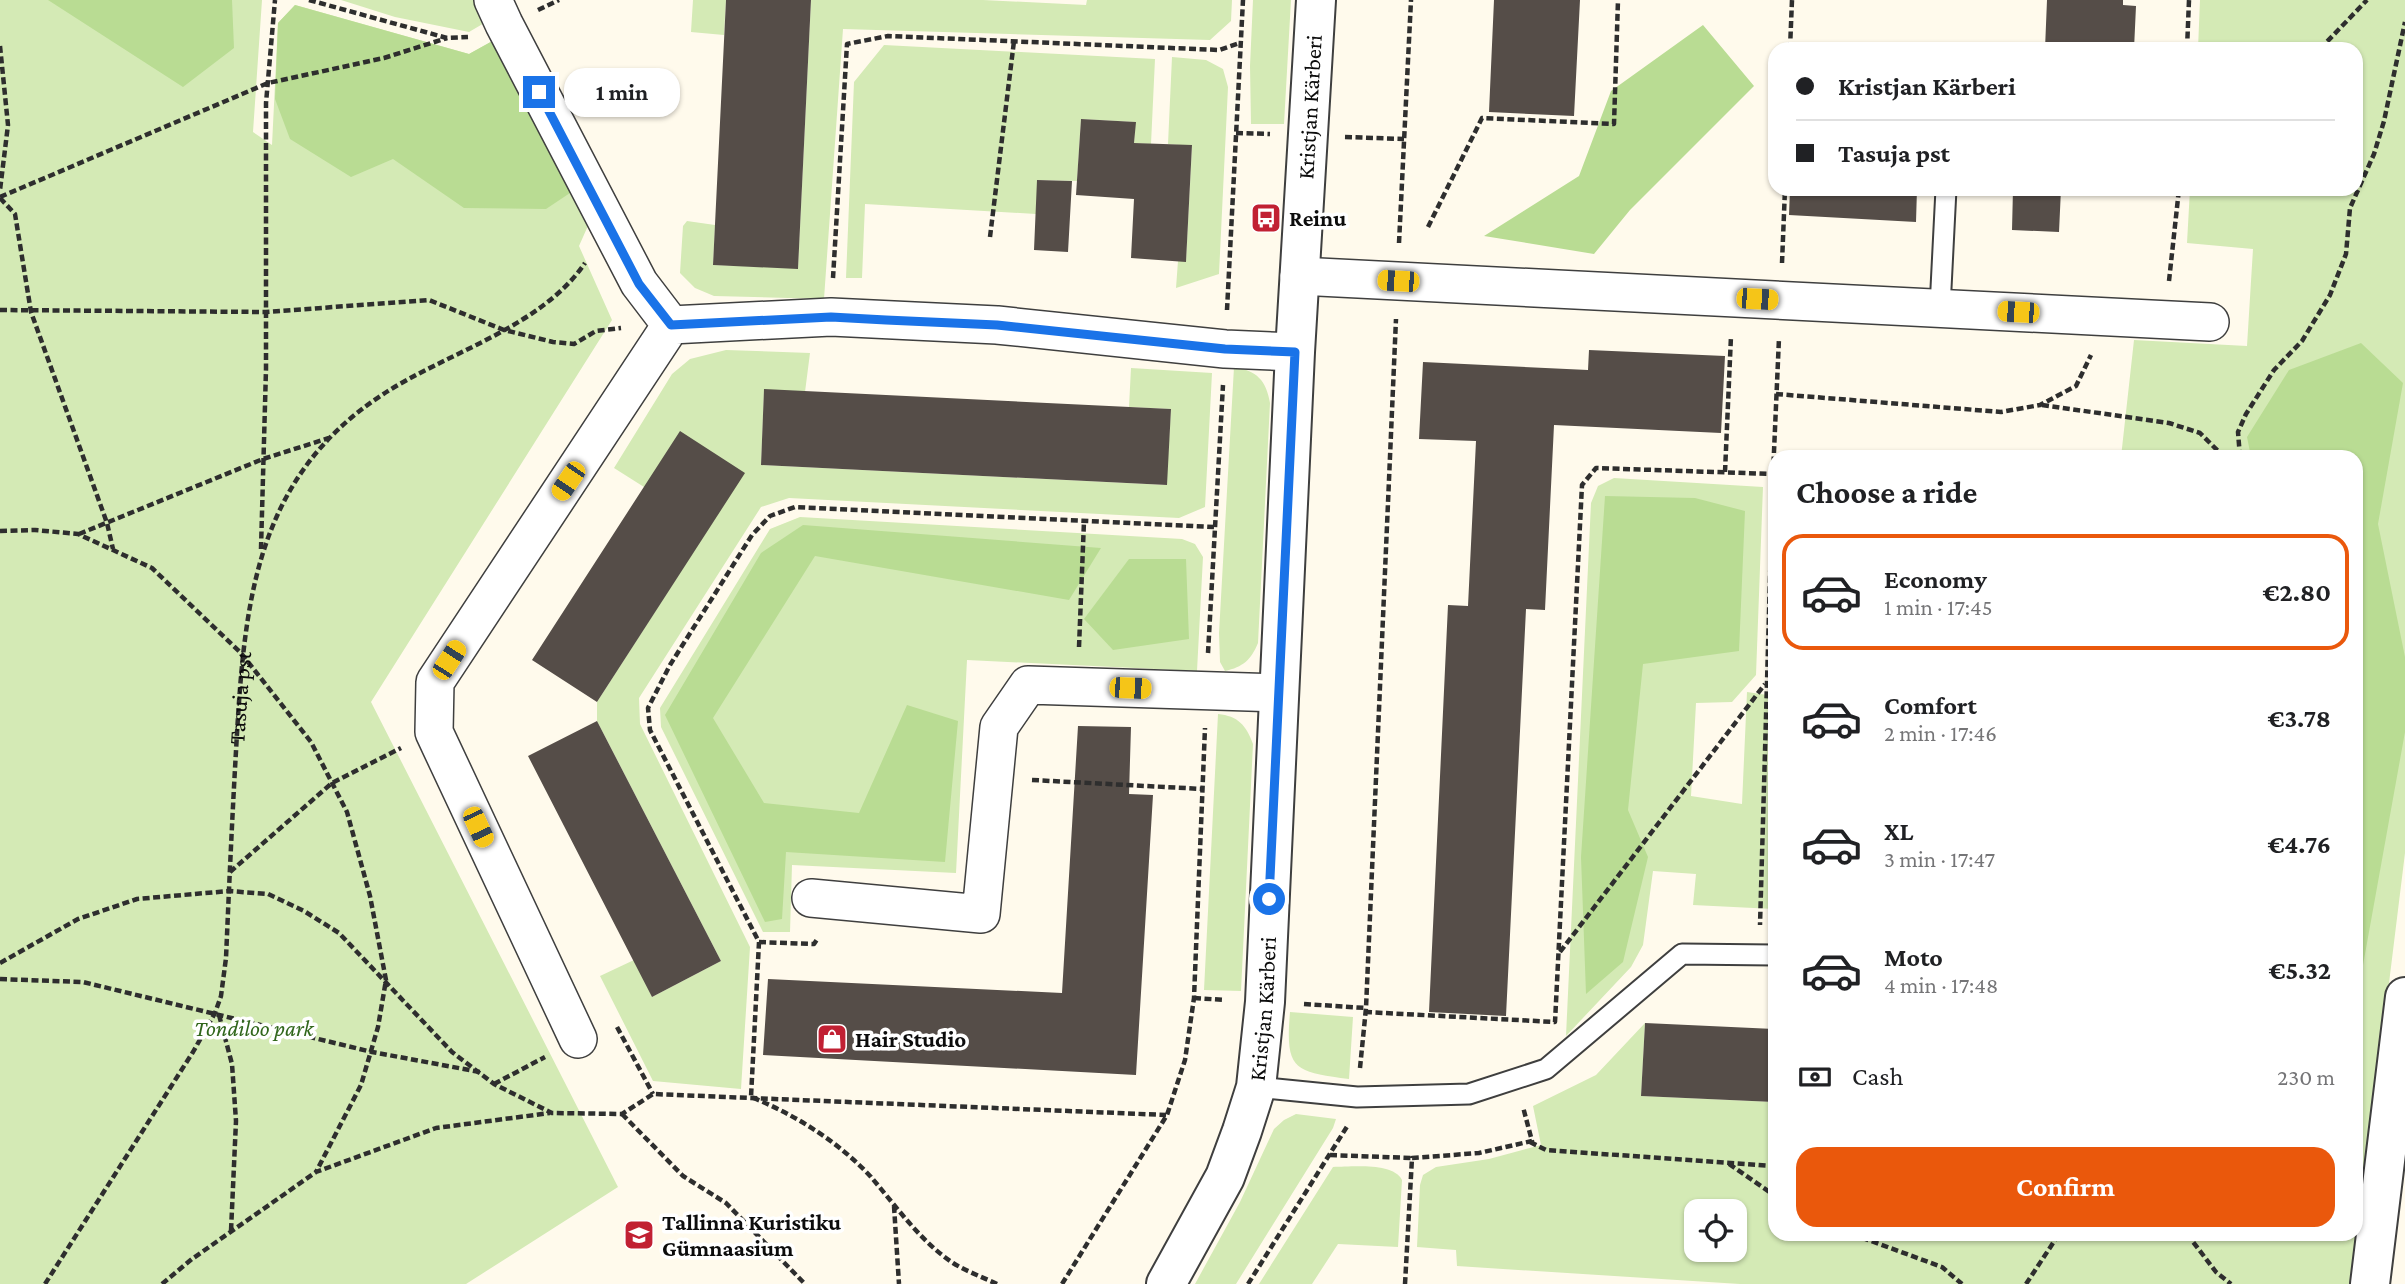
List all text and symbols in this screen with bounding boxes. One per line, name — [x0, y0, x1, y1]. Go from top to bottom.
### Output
street label: Kristjan Kärberi — [1292, 34, 1327, 180]
callout: 1 min — [564, 68, 679, 116]
text: Kristjan Kärberi — [1838, 72, 2016, 101]
route end — [523, 76, 555, 108]
text: 1 min — [596, 79, 648, 105]
text: Tasuja pst — [1838, 139, 1950, 168]
bus stop icon: Reinu — [1249, 201, 1283, 235]
place label: Reinu — [1289, 205, 1346, 231]
car — [1377, 269, 1420, 293]
car — [1736, 287, 1779, 311]
car — [1997, 300, 2040, 324]
car — [548, 458, 589, 504]
text: Choose a ride — [1796, 474, 1977, 510]
icon: car — [1800, 561, 1863, 624]
text: Economy — [1884, 565, 1987, 594]
text: €2.80 — [2263, 578, 2331, 607]
text: 1 min · 17:45 — [1884, 594, 1993, 620]
car — [429, 637, 470, 683]
street label: Tasuja pst — [223, 649, 256, 745]
car — [1109, 677, 1152, 699]
icon: car — [1800, 687, 1863, 750]
text: Comfort — [1884, 691, 1977, 720]
text: €3.78 — [2267, 704, 2331, 733]
text: 2 min · 17:46 — [1884, 720, 1997, 746]
car — [460, 804, 497, 850]
icon: car — [1800, 813, 1863, 876]
text: XL — [1884, 817, 1913, 846]
text: €4.76 — [2267, 830, 2331, 859]
text: 3 min · 17:47 — [1884, 846, 1995, 872]
route start — [1253, 883, 1285, 915]
street label: Kristjan Kärberi — [1244, 936, 1281, 1082]
icon: car — [1800, 939, 1863, 1002]
text: Moto — [1884, 943, 1943, 972]
text: €5.32 — [2269, 956, 2331, 985]
text: 4 min · 17:48 — [1884, 972, 1998, 998]
park label: Tondiloo park — [194, 1015, 315, 1041]
shop icon: Hair Studio — [815, 1022, 849, 1056]
place label: Hair Studio — [855, 1026, 966, 1052]
icon: cash — [1796, 1058, 1834, 1096]
text: Cash — [1852, 1062, 1903, 1091]
text: 230 m — [2277, 1064, 2335, 1090]
button: Confirm — [1796, 1147, 2335, 1227]
map controls — [1684, 1199, 1747, 1262]
button: locate — [1684, 1199, 1747, 1262]
place label: Tallinna Kuristiku Gümnaasium — [662, 1209, 841, 1261]
school or university icon: Tallinna Kuristiku Gümnaasium — [622, 1218, 656, 1252]

